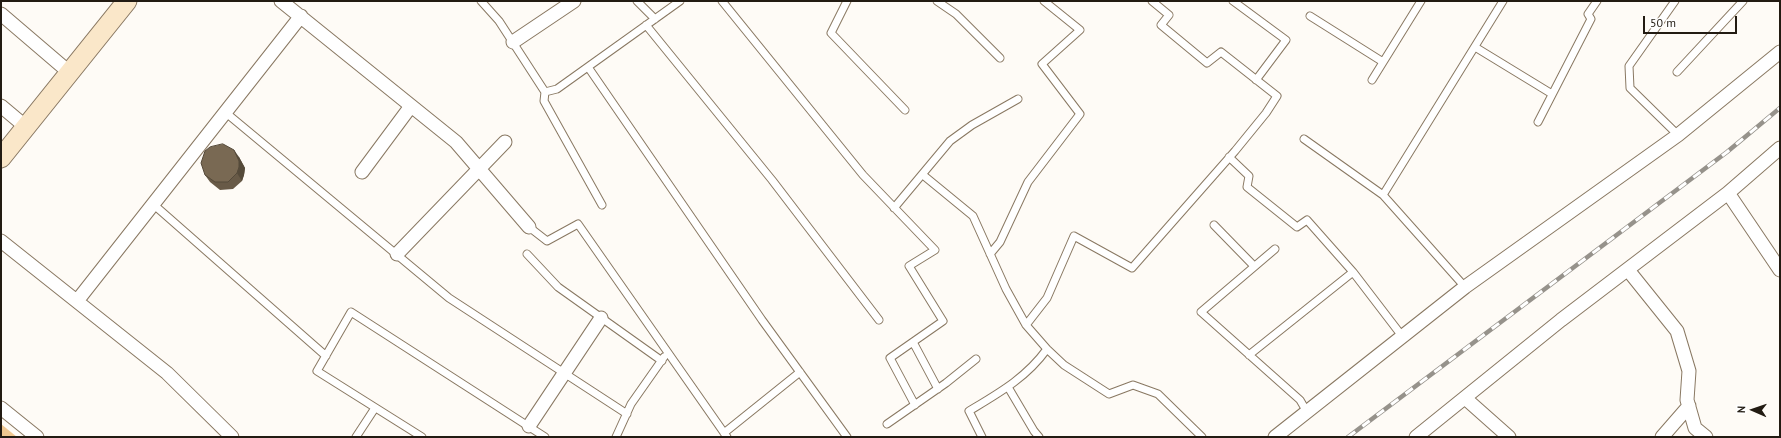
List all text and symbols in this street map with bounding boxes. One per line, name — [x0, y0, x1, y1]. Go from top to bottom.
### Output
scale bar — [1645, 8, 1739, 34]
text: 50 m — [1650, 15, 1676, 30]
north arrow — [1733, 390, 1773, 430]
text: N — [1734, 406, 1748, 413]

